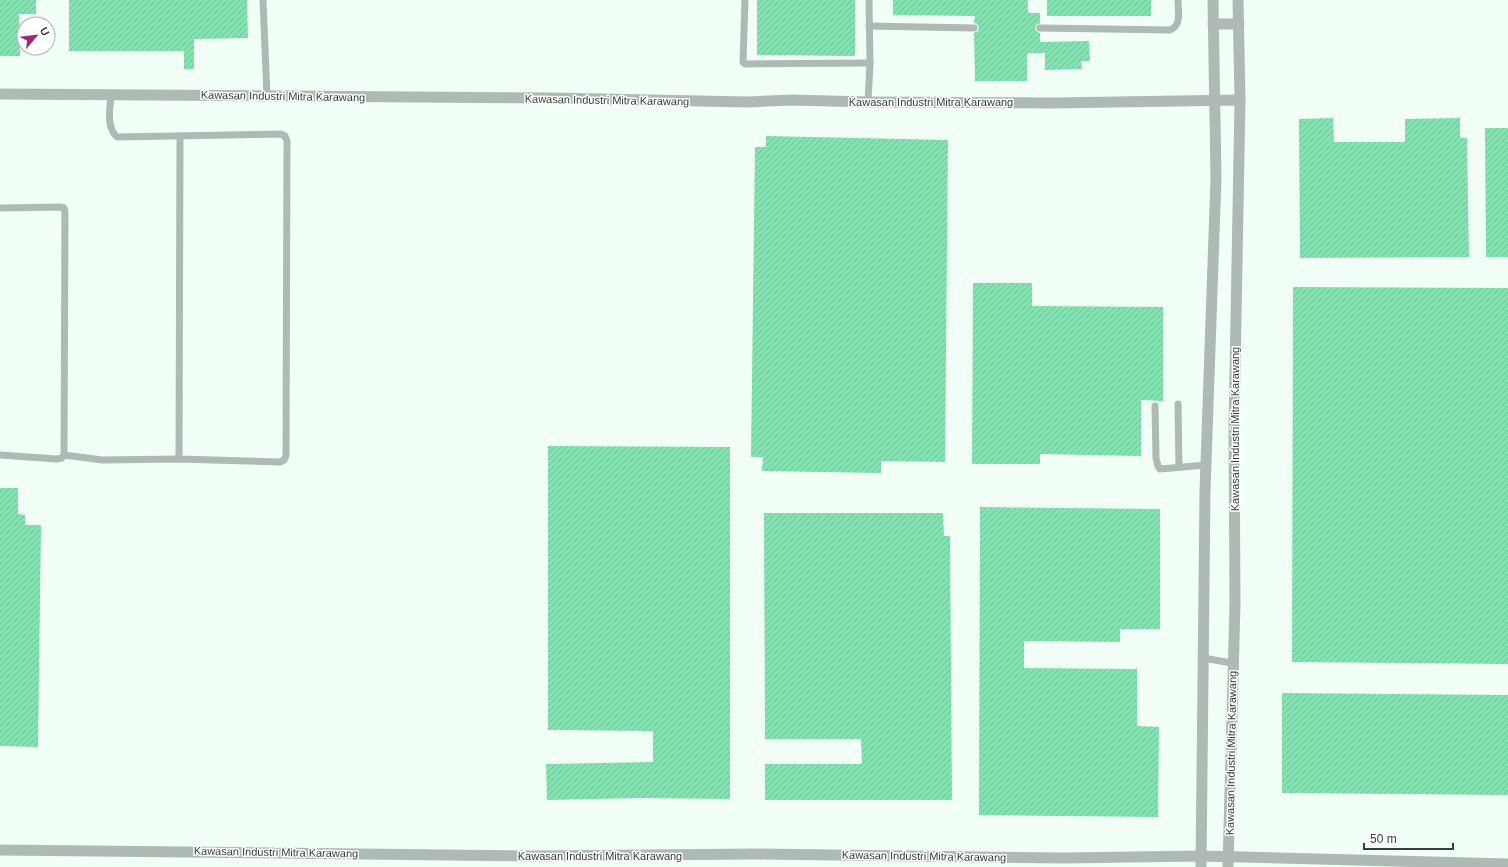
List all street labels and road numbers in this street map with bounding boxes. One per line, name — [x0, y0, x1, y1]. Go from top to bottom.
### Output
street label: Kawasan Industri Mitra Karawang — [201, 89, 365, 103]
street label: Kawasan Industri Mitra Karawang — [525, 93, 689, 107]
street label: Kawasan Industri Mitra Karawang — [849, 96, 1013, 108]
street label: Kawasan Industri Mitra Karawang — [1229, 347, 1241, 511]
street label: Kawasan Industri Mitra Karawang — [1224, 671, 1238, 835]
street label: Kawasan Industri Mitra Karawang — [194, 845, 358, 859]
street label: Kawasan Industri Mitra Karawang — [842, 849, 1006, 863]
street label: Kawasan Industri Mitra Karawang — [518, 850, 682, 862]

